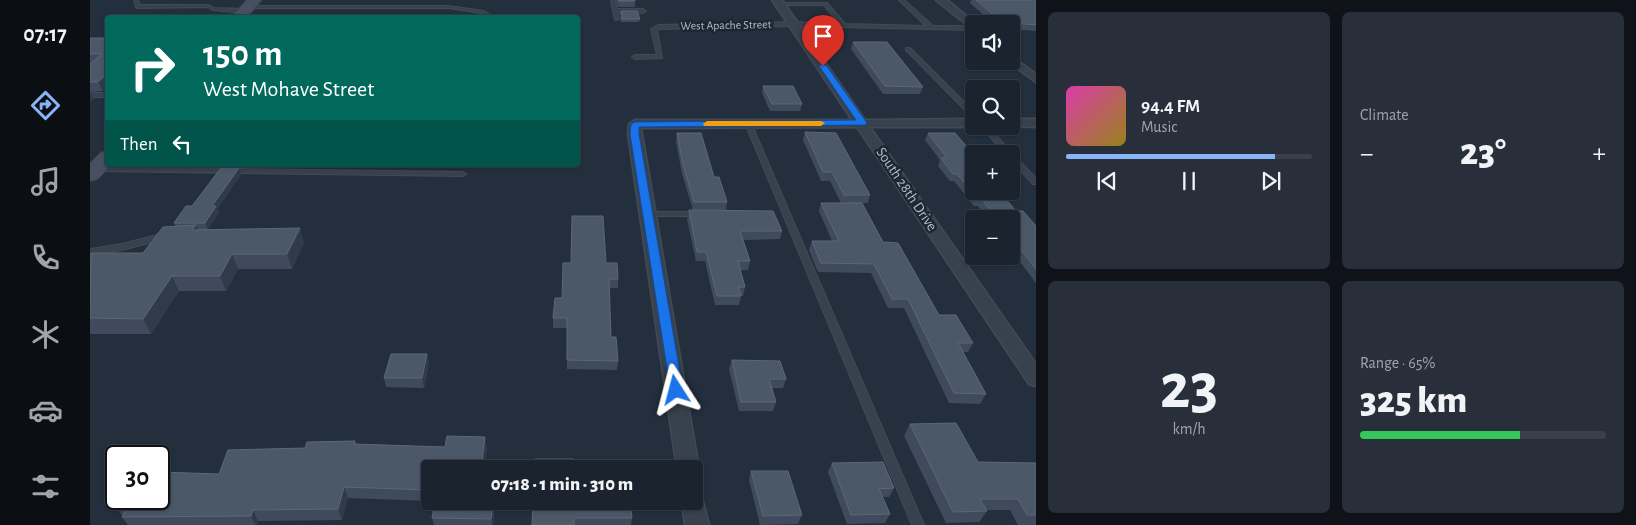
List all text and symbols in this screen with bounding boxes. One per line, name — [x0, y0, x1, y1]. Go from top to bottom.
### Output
pin — [802, 15, 844, 66]
map controls — [965, 15, 1020, 265]
button: sound — [965, 15, 1020, 70]
street label: West Apache Street — [680, 18, 772, 32]
icon: arrive — [809, 22, 837, 50]
text: 07:17 — [23, 23, 67, 45]
icon: right — [120, 35, 185, 100]
text: 150 m — [203, 37, 283, 72]
text: West Mohave Street — [203, 78, 374, 100]
button: search — [965, 80, 1020, 135]
icon: directions — [28, 88, 63, 123]
text: 94.4 FM — [1141, 97, 1200, 116]
text: Climate — [1360, 107, 1409, 123]
text: Music — [1141, 119, 1177, 135]
icon: left — [168, 130, 196, 158]
text: 23° — [1460, 134, 1506, 172]
text: Then — [120, 135, 158, 154]
text: − — [1360, 140, 1373, 168]
text: + — [1593, 140, 1606, 168]
street label: South 28th Drive — [873, 145, 940, 234]
button: + — [965, 145, 1020, 200]
icon: music — [28, 164, 63, 199]
icon: previous — [1093, 167, 1121, 195]
icon: pause — [1175, 167, 1203, 195]
icon: next — [1257, 167, 1285, 195]
button: − — [965, 210, 1020, 265]
icon: phone — [28, 240, 63, 275]
icon: climate — [28, 317, 63, 352]
text: 23 — [1160, 355, 1218, 420]
text: Range · 65% — [1360, 355, 1436, 371]
position arrow — [649, 363, 701, 415]
text: 325 km — [1360, 382, 1467, 420]
icon: car — [28, 393, 63, 428]
text: km/h — [1172, 421, 1206, 437]
speed limit sign: 30 — [105, 445, 170, 510]
icon: filters — [28, 469, 63, 504]
text: 07:18 · 1 min · 310 m — [491, 475, 633, 494]

